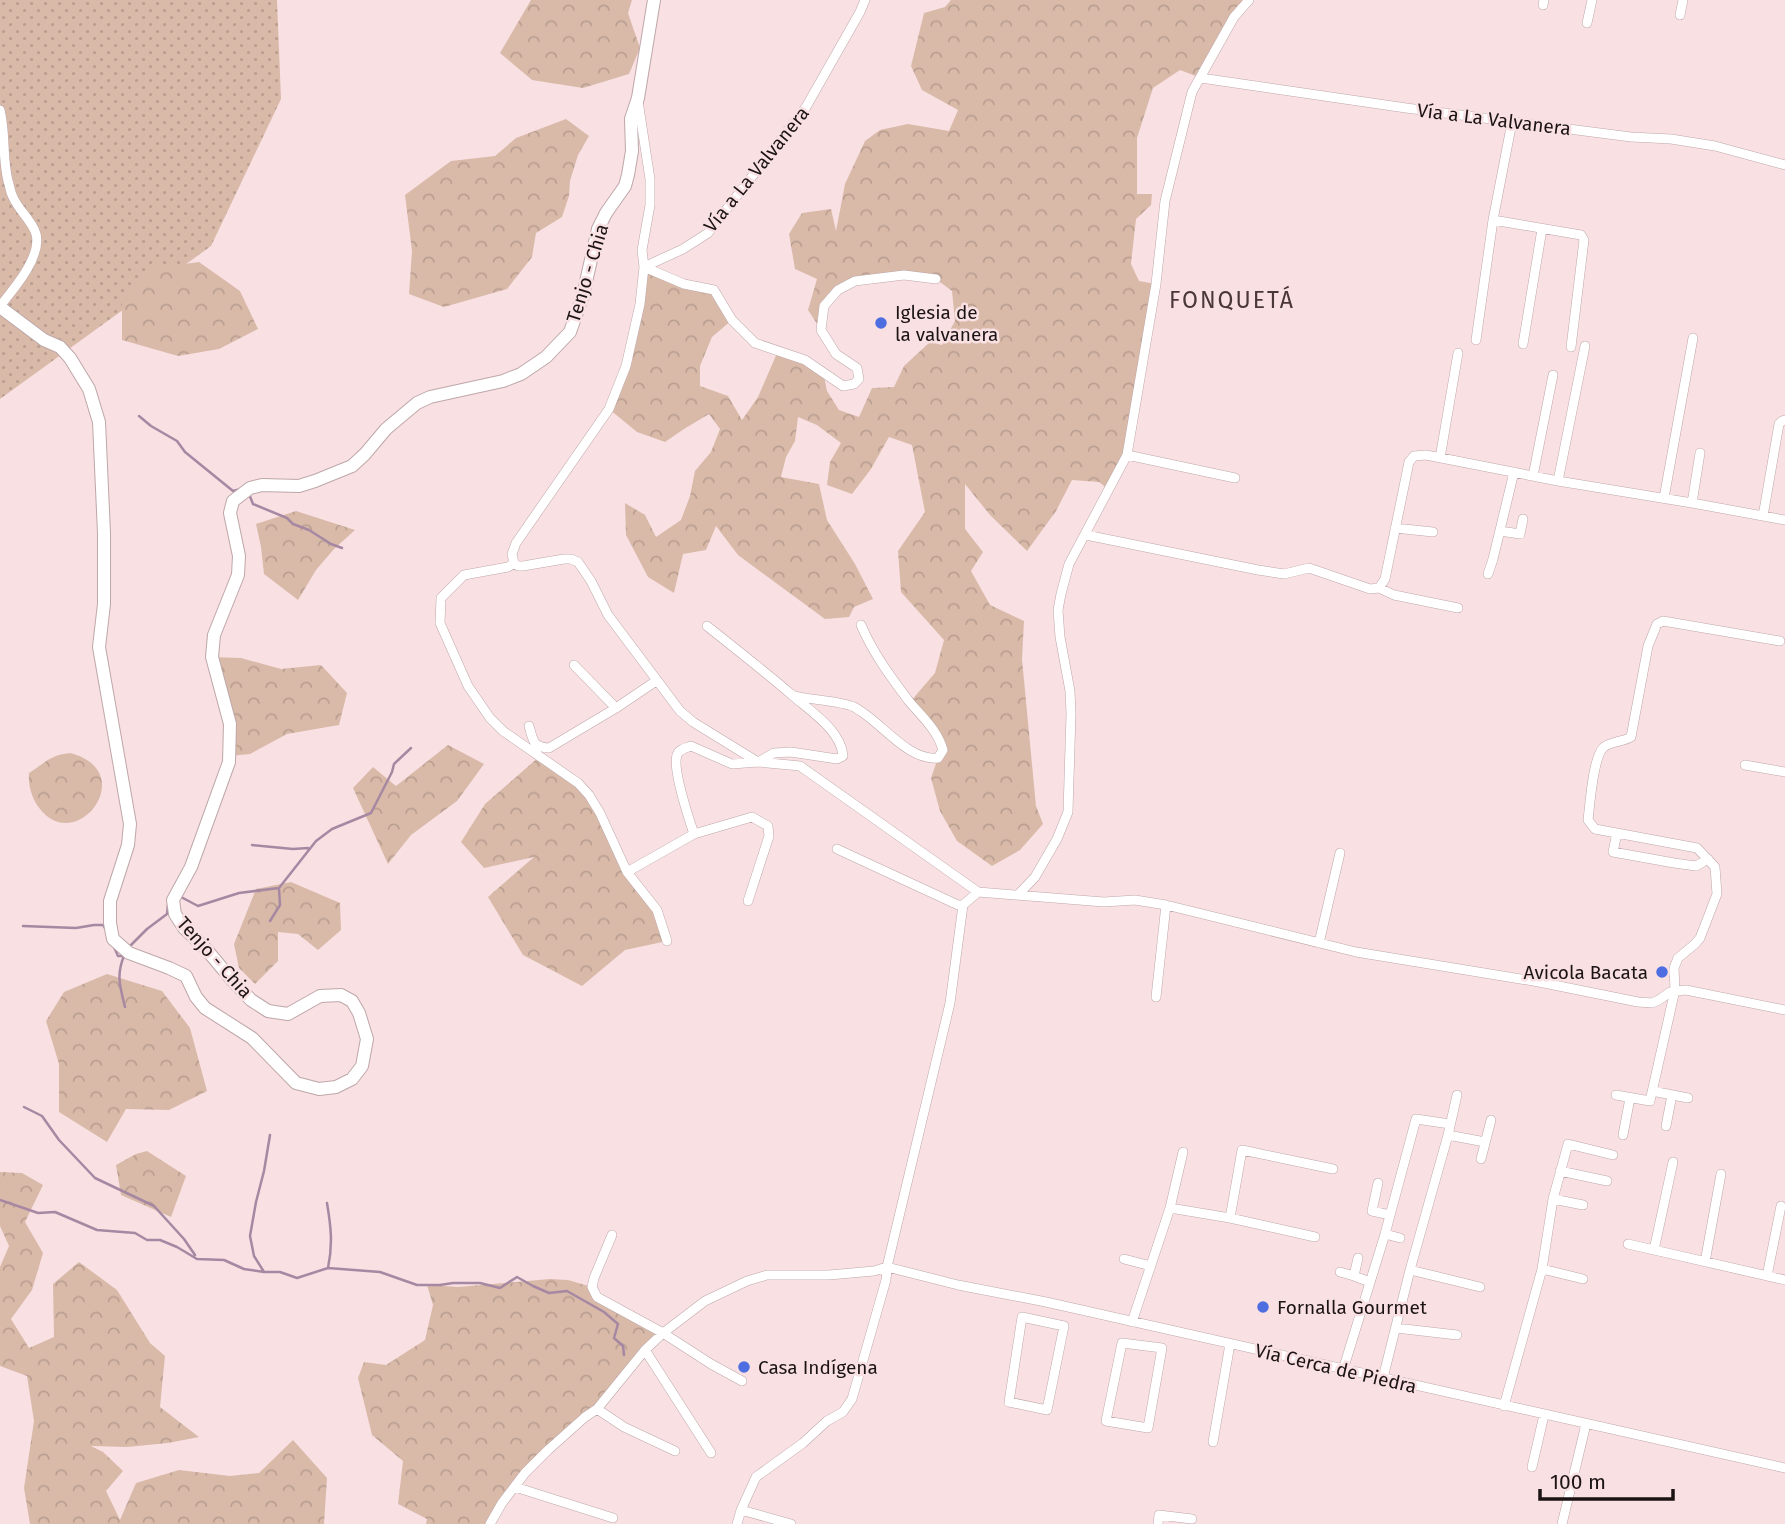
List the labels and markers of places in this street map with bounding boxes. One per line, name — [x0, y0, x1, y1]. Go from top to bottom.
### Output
place label: Iglesia de la valvanera — [895, 301, 998, 346]
marker: Iglesia de la valvanera — [873, 315, 889, 331]
place label: Avicola Bacata — [1524, 961, 1648, 984]
marker: Avicola Bacata — [1654, 964, 1670, 980]
place label: Fornalla Gourmet — [1277, 1296, 1427, 1319]
marker: Fornalla Gourmet — [1255, 1299, 1271, 1315]
place label: Casa Indígena — [758, 1356, 878, 1379]
marker: Casa Indígena — [736, 1359, 752, 1375]

